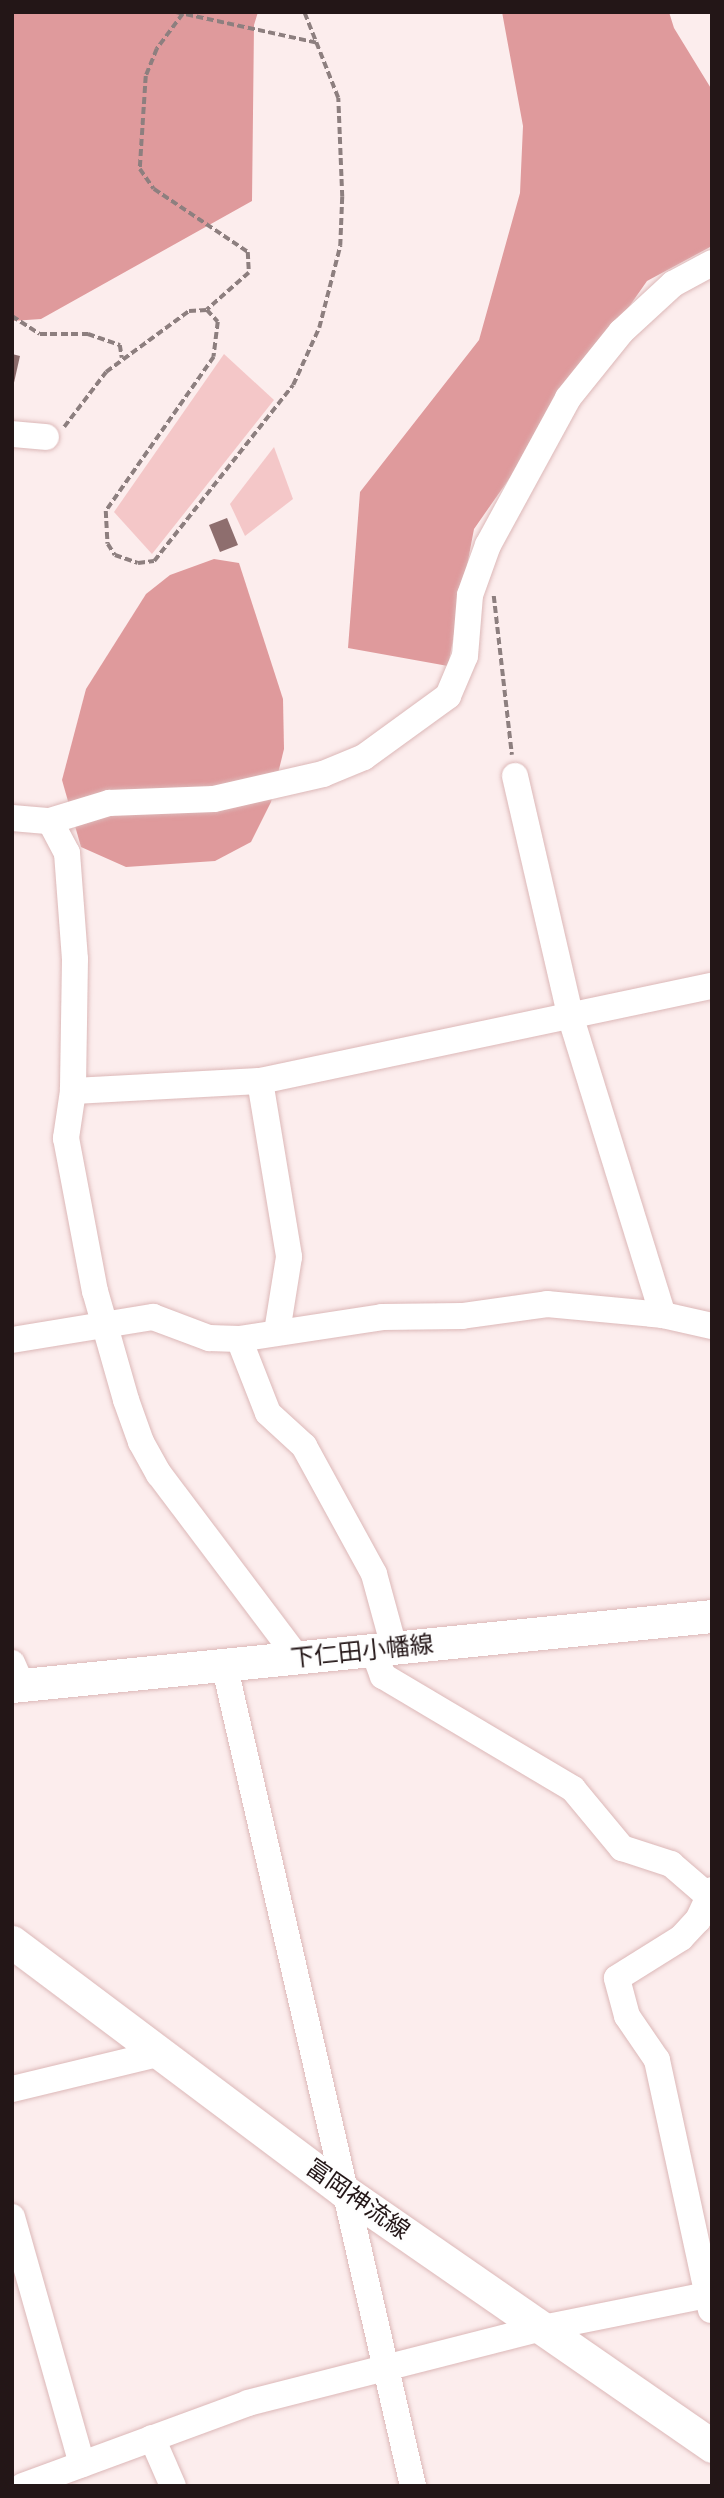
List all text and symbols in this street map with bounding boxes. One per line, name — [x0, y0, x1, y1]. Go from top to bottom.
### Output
street label: 下仁田小幡線 — [289, 1629, 435, 1673]
street label: 富岡神流線 — [301, 2153, 415, 2245]

